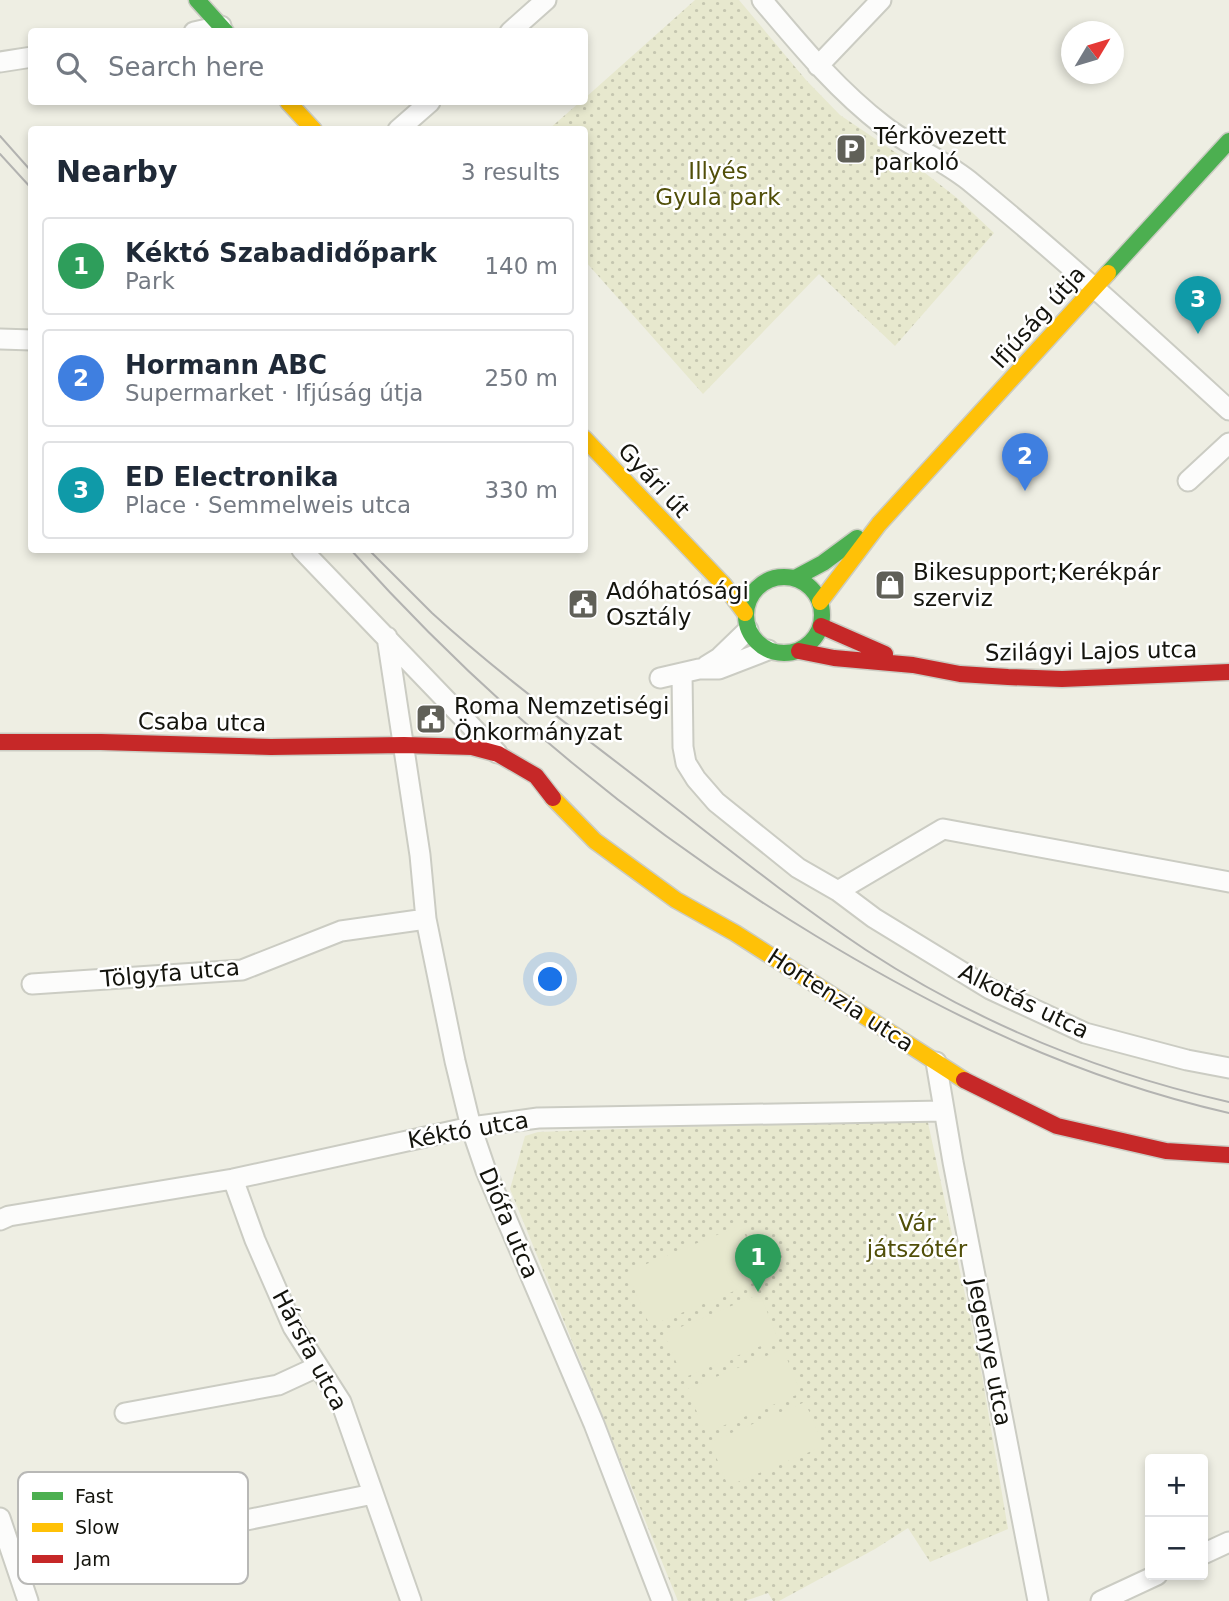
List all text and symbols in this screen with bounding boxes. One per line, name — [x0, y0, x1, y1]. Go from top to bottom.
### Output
north arrow — [1061, 21, 1124, 84]
search box — [28, 28, 588, 105]
icon: search — [52, 48, 90, 86]
text: Search here — [108, 52, 264, 82]
place label: Térkövezett parkoló — [873, 123, 1006, 175]
parking icon: Térkövezett parkoló — [834, 132, 868, 166]
text: Nearby — [56, 154, 178, 189]
park label: Illyés Gyula park — [655, 158, 781, 210]
text: 3 results — [461, 159, 560, 185]
text: Kéktó Szabadidőpark — [125, 238, 437, 268]
text: 1 — [73, 253, 89, 279]
text: 140 m — [484, 253, 558, 279]
street label: Ifjúság útja — [986, 261, 1090, 373]
text: Park — [125, 268, 175, 294]
pin: 3 — [1175, 276, 1221, 334]
text: Hormann ABC — [125, 350, 327, 380]
text: 2 — [73, 365, 89, 391]
text: 250 m — [484, 365, 558, 391]
text: Supermarket · Ifjúság útja — [125, 380, 423, 406]
pin: 2 — [1002, 433, 1048, 491]
street label: Gyári út — [613, 437, 695, 523]
text: ED Electronika — [125, 462, 338, 492]
text: 3 — [73, 477, 89, 503]
text: 330 m — [484, 477, 558, 503]
text: Place · Semmelweis utca — [125, 492, 411, 518]
place label: Bikesupport;Kerékpár szerviz — [913, 559, 1161, 611]
shop icon: Bikesupport;Kerékpár szerviz — [873, 568, 907, 602]
place label: Adóhatósági Osztály — [606, 578, 749, 630]
public building icon: Adóhatósági Osztály — [566, 587, 600, 621]
street label: Szilágyi Lajos utca — [985, 636, 1197, 666]
place label: Roma Nemzetiségi Önkormányzat — [454, 693, 669, 745]
public building icon: Roma Nemzetiségi Önkormányzat — [414, 702, 448, 736]
street label: Csaba utca — [138, 708, 266, 736]
street label: Hortenzia utca — [763, 943, 919, 1057]
street label: Tölgyfa utca — [98, 954, 241, 992]
street label: Alkotás utca — [955, 958, 1093, 1044]
your location — [533, 962, 567, 996]
street label: Kéktó utca — [406, 1107, 530, 1153]
street label: Diófa utca — [474, 1164, 544, 1282]
park label: Vár játszótér — [866, 1210, 968, 1262]
pin: 1 — [735, 1234, 781, 1292]
street label: Jegenye utca — [963, 1274, 1017, 1428]
street label: Hársfa utca — [267, 1285, 353, 1415]
map controls — [1145, 1454, 1208, 1580]
button: + — [1145, 1454, 1208, 1517]
legend — [18, 1472, 248, 1584]
text: Fast — [75, 1485, 113, 1507]
text: Slow — [75, 1516, 120, 1538]
button: − — [1145, 1517, 1208, 1580]
text: Jam — [74, 1548, 111, 1570]

